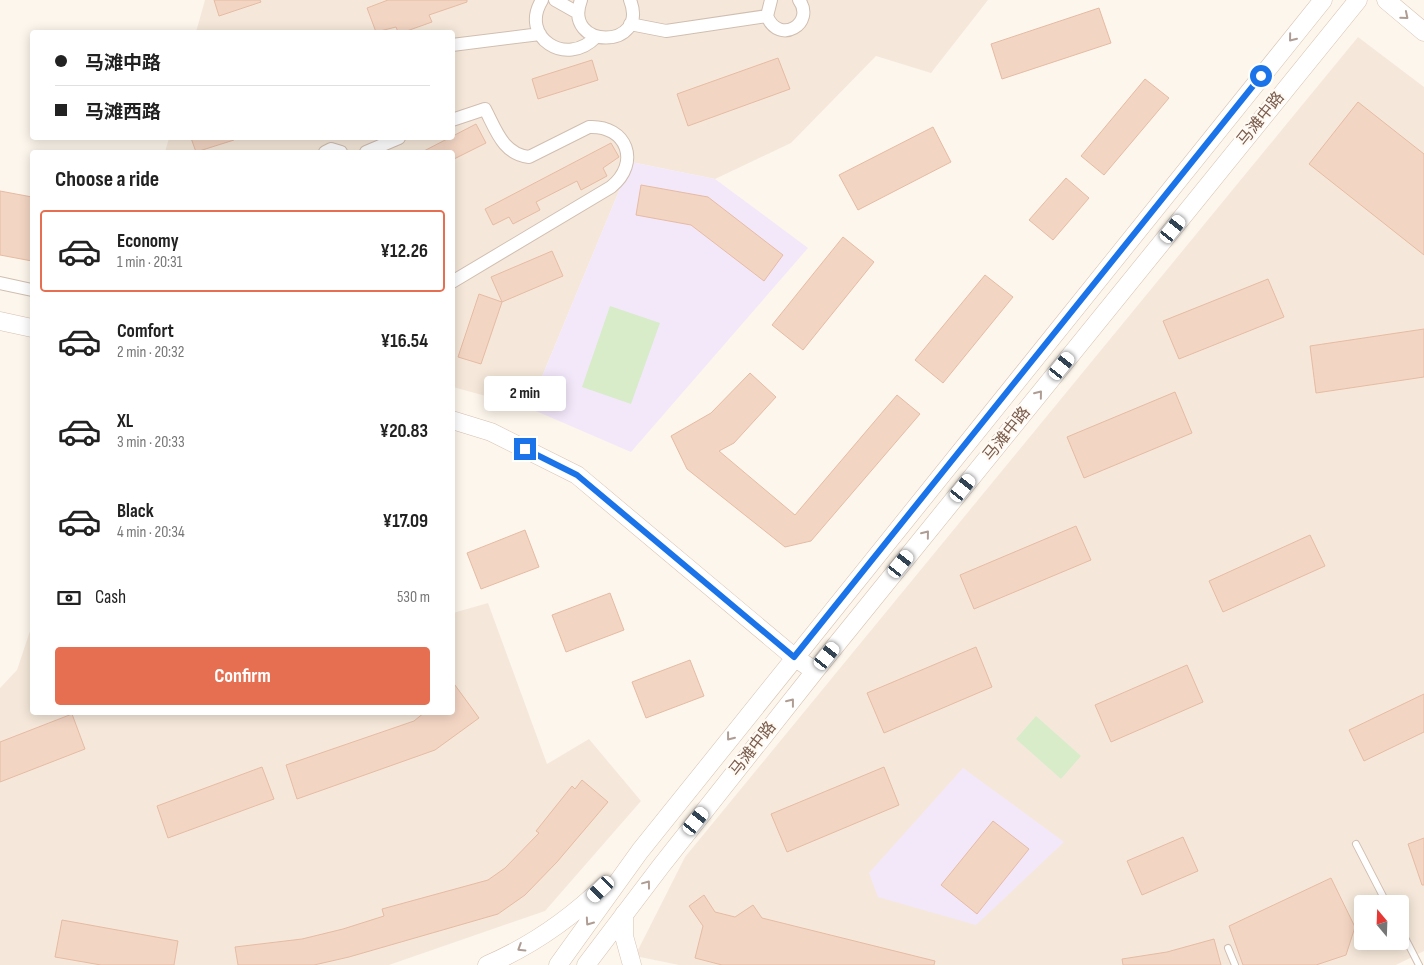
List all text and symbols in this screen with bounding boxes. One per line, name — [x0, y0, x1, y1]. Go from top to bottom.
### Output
one-way arrow — [1399, 10, 1408, 19]
one-way arrow — [1290, 32, 1298, 41]
text: 马滩中路 — [85, 52, 161, 75]
route start — [1250, 65, 1272, 87]
street label: 马滩中路 — [1233, 88, 1289, 150]
text: 马滩西路 — [85, 101, 161, 124]
text: Choose a ride — [55, 166, 159, 193]
car — [1157, 213, 1188, 245]
icon: car — [57, 229, 102, 274]
text: Economy — [117, 230, 179, 253]
text: ¥12.26 — [380, 240, 428, 263]
text: 1 min · 20:31 — [117, 253, 182, 272]
icon: car — [57, 319, 102, 364]
text: Comfort — [117, 320, 174, 343]
text: ¥16.54 — [381, 330, 428, 353]
text: 2 min · 20:32 — [117, 343, 184, 362]
car — [1046, 350, 1077, 382]
callout: 2 min — [484, 376, 566, 412]
text: 2 min — [510, 384, 540, 403]
one-way arrow — [1033, 391, 1042, 400]
street label: 马滩中路 — [979, 403, 1035, 465]
icon: car — [57, 409, 102, 454]
text: XL — [117, 410, 133, 433]
text: ¥20.83 — [380, 420, 428, 443]
text: 3 min · 20:33 — [117, 433, 185, 452]
route end — [514, 438, 536, 460]
car — [947, 472, 978, 504]
icon: car — [57, 499, 102, 544]
text: Black — [117, 500, 154, 523]
text: ¥17.09 — [382, 510, 428, 533]
text: 4 min · 20:34 — [117, 523, 185, 542]
one-way arrow — [920, 531, 929, 540]
car — [885, 548, 916, 580]
icon: cash — [55, 584, 83, 612]
text: Cash — [95, 586, 126, 609]
text: 530 m — [397, 588, 430, 607]
car — [811, 640, 842, 672]
button: Confirm — [55, 647, 430, 705]
one-way arrow — [785, 699, 793, 708]
street label: 马滩中路 — [726, 718, 780, 780]
one-way arrow — [726, 732, 735, 741]
car — [680, 805, 711, 837]
car — [584, 873, 617, 905]
one-way arrow — [641, 881, 649, 890]
north arrow — [1354, 895, 1409, 950]
map controls — [1354, 895, 1409, 950]
one-way arrow — [586, 916, 595, 926]
one-way arrow — [517, 941, 526, 951]

